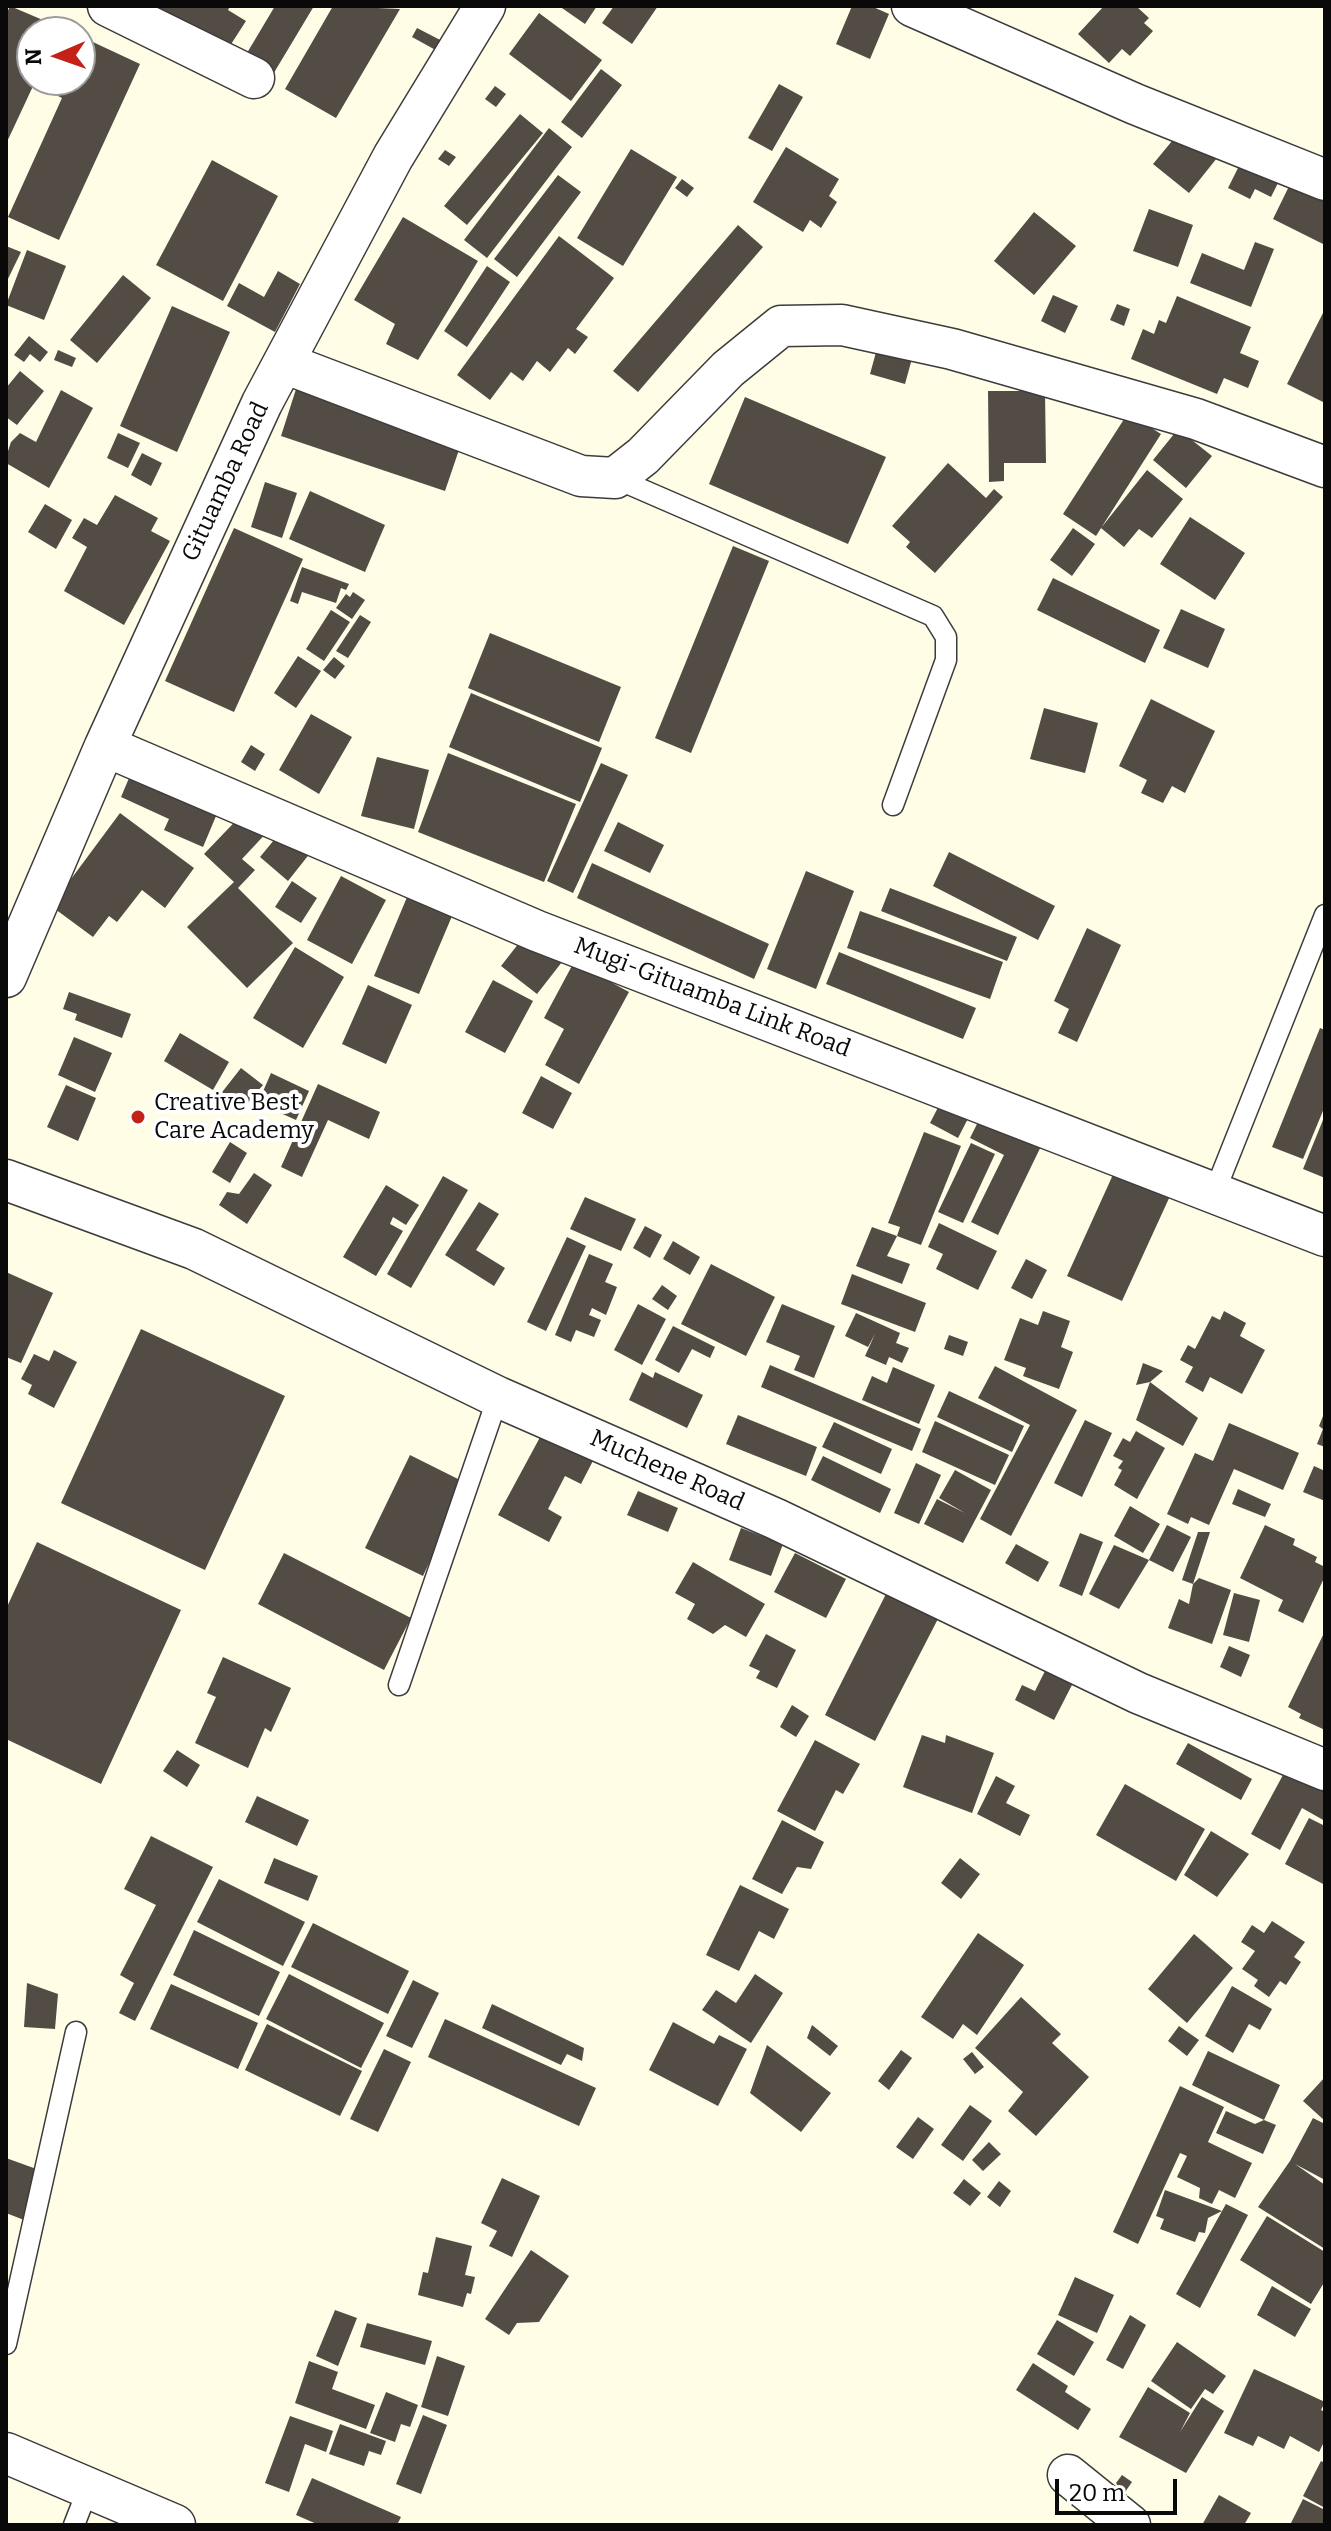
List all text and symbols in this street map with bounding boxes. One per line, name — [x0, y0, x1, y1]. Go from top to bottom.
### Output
north arrow — [16, 16, 96, 96]
text: N — [20, 48, 47, 66]
street label: Gituamba Road — [176, 398, 276, 566]
street label: Mugi-Gituamba Link Road — [570, 932, 854, 1064]
place label: Creative Best Care Academy — [154, 1089, 314, 1145]
marker: Creative Best Care Academy — [129, 1108, 147, 1126]
street label: Muchene Road — [585, 1424, 749, 1518]
scale bar — [1059, 2463, 1181, 2513]
text: 20 m — [1069, 2479, 1125, 2507]

